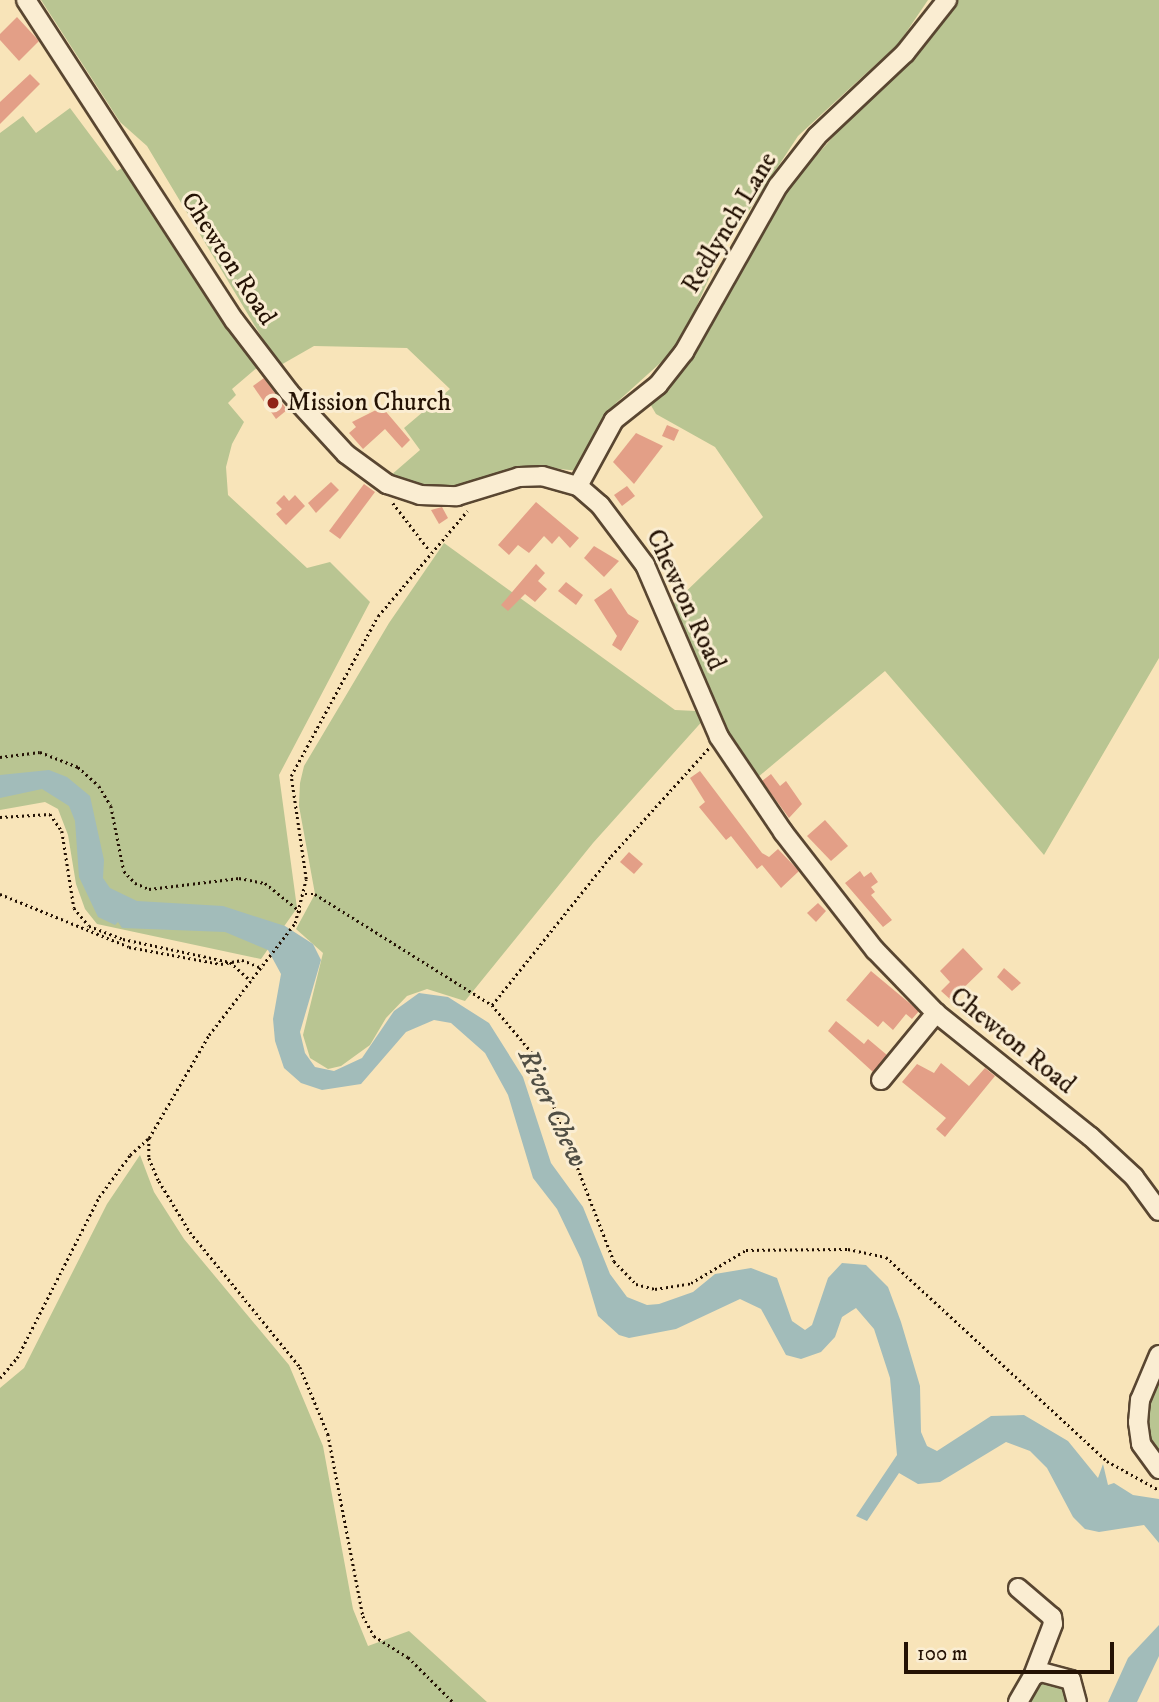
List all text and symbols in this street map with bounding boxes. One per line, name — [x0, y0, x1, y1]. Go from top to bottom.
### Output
street label: Redlynch Lane — [676, 147, 784, 299]
street label: Chewton Road — [173, 187, 283, 331]
place label: Mission Church — [287, 387, 451, 419]
marker: Mission Church — [265, 395, 281, 411]
street label: Chewton Road — [639, 524, 731, 676]
street label: Chewton Road — [943, 981, 1081, 1101]
water label: River Chew — [510, 1043, 594, 1173]
scale bar — [907, 1628, 1117, 1672]
text: 100 m — [917, 1641, 968, 1667]

